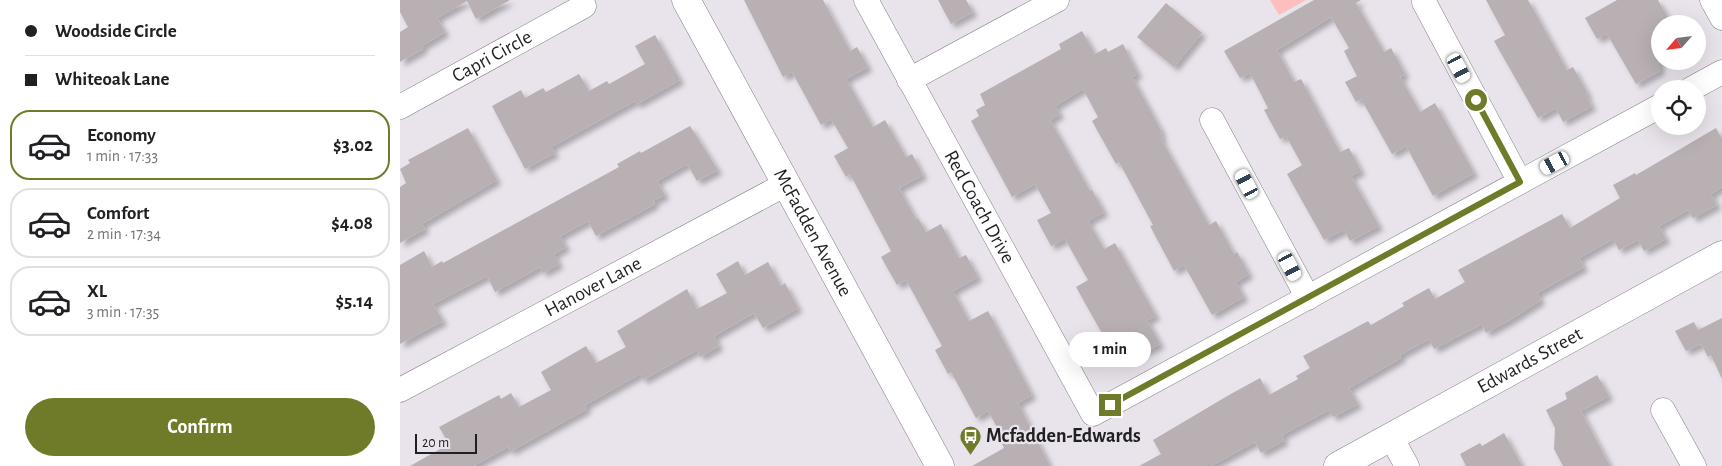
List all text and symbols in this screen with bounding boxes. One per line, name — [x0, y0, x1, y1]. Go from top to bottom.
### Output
north arrow — [1651, 15, 1706, 70]
map controls — [1651, 15, 1706, 135]
text: Woodside Circle — [55, 22, 177, 41]
street label: Capri Circle — [449, 27, 535, 86]
car — [1445, 51, 1472, 85]
text: Whiteoak Lane — [55, 70, 170, 89]
button: locate — [1651, 80, 1706, 135]
route start — [1465, 89, 1487, 111]
icon: car — [27, 123, 72, 168]
text: Economy — [87, 126, 156, 145]
text: $3.02 — [333, 136, 373, 155]
street label: Red Coach Drive — [941, 147, 1018, 267]
text: 1 min · 17:33 — [87, 148, 158, 164]
car — [1538, 149, 1571, 177]
street label: McFadden Avenue — [770, 166, 856, 300]
car — [1233, 167, 1260, 201]
icon: car — [27, 201, 72, 246]
text: Comfort — [87, 204, 149, 223]
text: $4.08 — [331, 214, 373, 233]
text: 2 min · 17:34 — [87, 226, 161, 242]
car — [1276, 249, 1303, 283]
street label: Hanover Lane — [542, 253, 645, 321]
icon: car — [27, 279, 72, 324]
text: XL — [87, 282, 107, 301]
text: $5.14 — [335, 292, 373, 311]
text: 3 min · 17:35 — [87, 304, 159, 320]
street label: Edwards Street — [1474, 323, 1586, 397]
callout: 1 min — [1069, 332, 1151, 368]
text: 1 min — [1093, 341, 1127, 357]
route end — [1099, 394, 1121, 416]
button: Confirm — [25, 398, 375, 456]
bus stop icon: Mcfadden-Edwards — [958, 424, 982, 455]
place label: Mcfadden-Edwards — [986, 426, 1141, 446]
scale bar — [415, 431, 478, 454]
text: 20 m — [422, 436, 449, 450]

